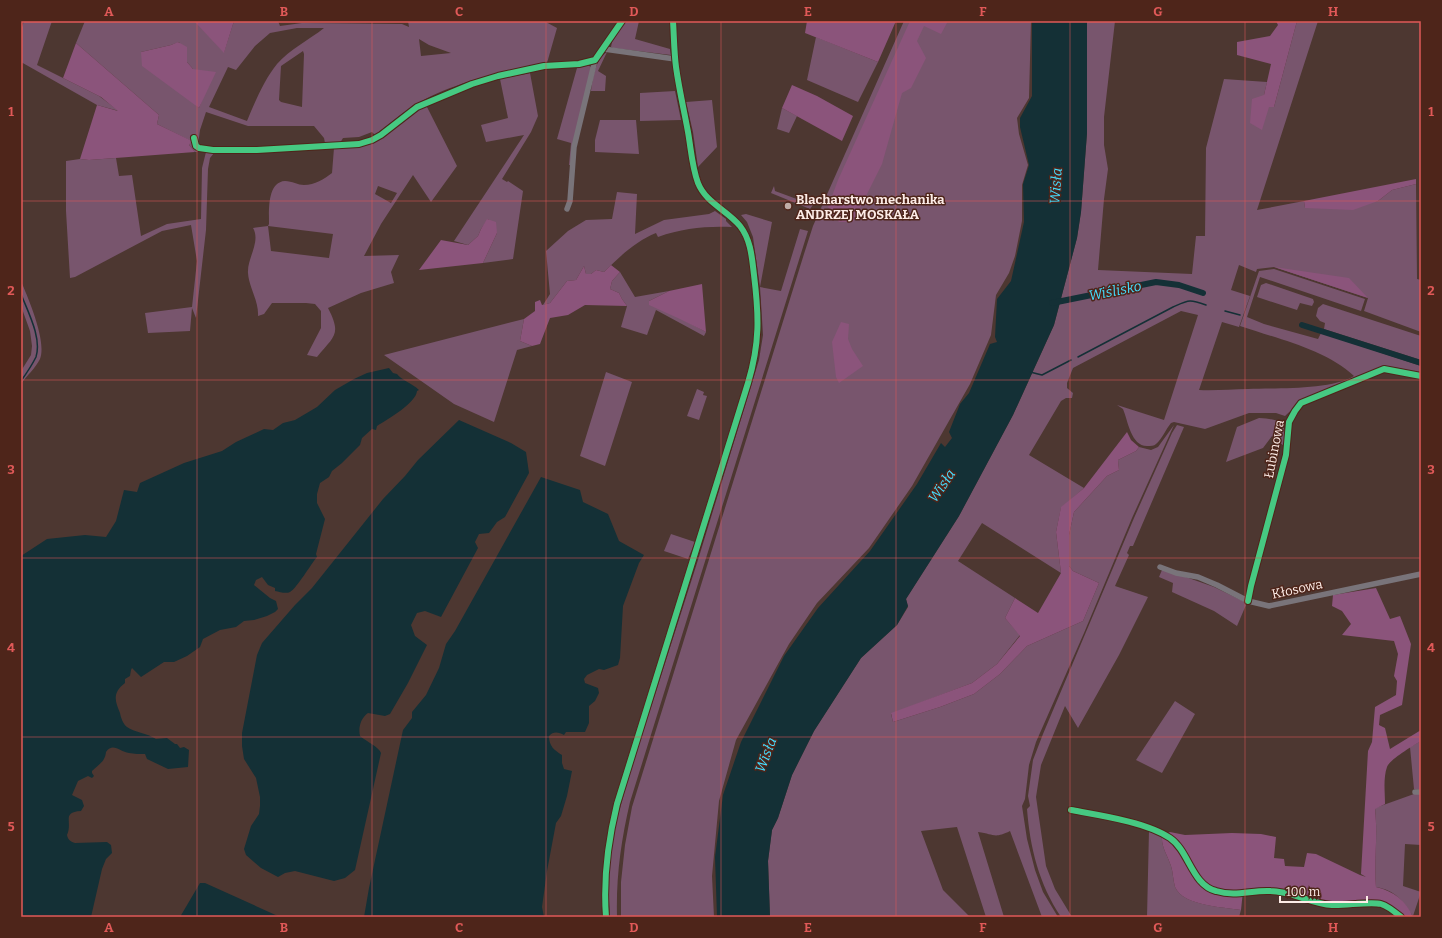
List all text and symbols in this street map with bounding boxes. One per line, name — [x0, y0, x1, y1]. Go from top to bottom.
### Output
text: A — [104, 4, 114, 19]
text: B — [280, 4, 288, 19]
text: C — [455, 4, 463, 19]
text: D — [629, 4, 639, 19]
text: E — [804, 4, 812, 19]
text: F — [979, 4, 987, 19]
text: G — [1153, 4, 1163, 19]
text: H — [1328, 4, 1338, 19]
text: 1 — [8, 104, 14, 119]
text: 1 — [1428, 104, 1434, 119]
water label: Wisła — [1046, 167, 1066, 205]
place label: Blacharstwo mechanika ANDRZEJ MOSKAŁA — [796, 192, 945, 222]
marker: Blacharstwo mechanika ANDRZEJ MOSKAŁA — [783, 201, 793, 211]
water label: Wiślisko — [1087, 278, 1143, 304]
text: 2 — [7, 283, 15, 298]
text: 2 — [1427, 283, 1435, 298]
street label: Łubinowa — [1261, 418, 1287, 480]
text: 3 — [7, 462, 15, 477]
text: 3 — [1427, 462, 1435, 477]
water label: Wisła — [925, 466, 959, 506]
street label: Kłosowa — [1270, 576, 1324, 602]
text: 4 — [7, 640, 15, 655]
text: 4 — [1427, 640, 1435, 655]
water label: Wisła — [752, 735, 780, 775]
text: 5 — [7, 819, 15, 834]
text: 5 — [1427, 819, 1435, 834]
scale bar — [1280, 878, 1367, 904]
text: 100 m — [1286, 885, 1321, 899]
text: A — [104, 920, 114, 935]
text: B — [280, 920, 288, 935]
text: C — [455, 920, 463, 935]
text: D — [629, 920, 639, 935]
text: E — [804, 920, 812, 935]
text: F — [979, 920, 987, 935]
text: G — [1153, 920, 1163, 935]
text: H — [1328, 920, 1338, 935]

